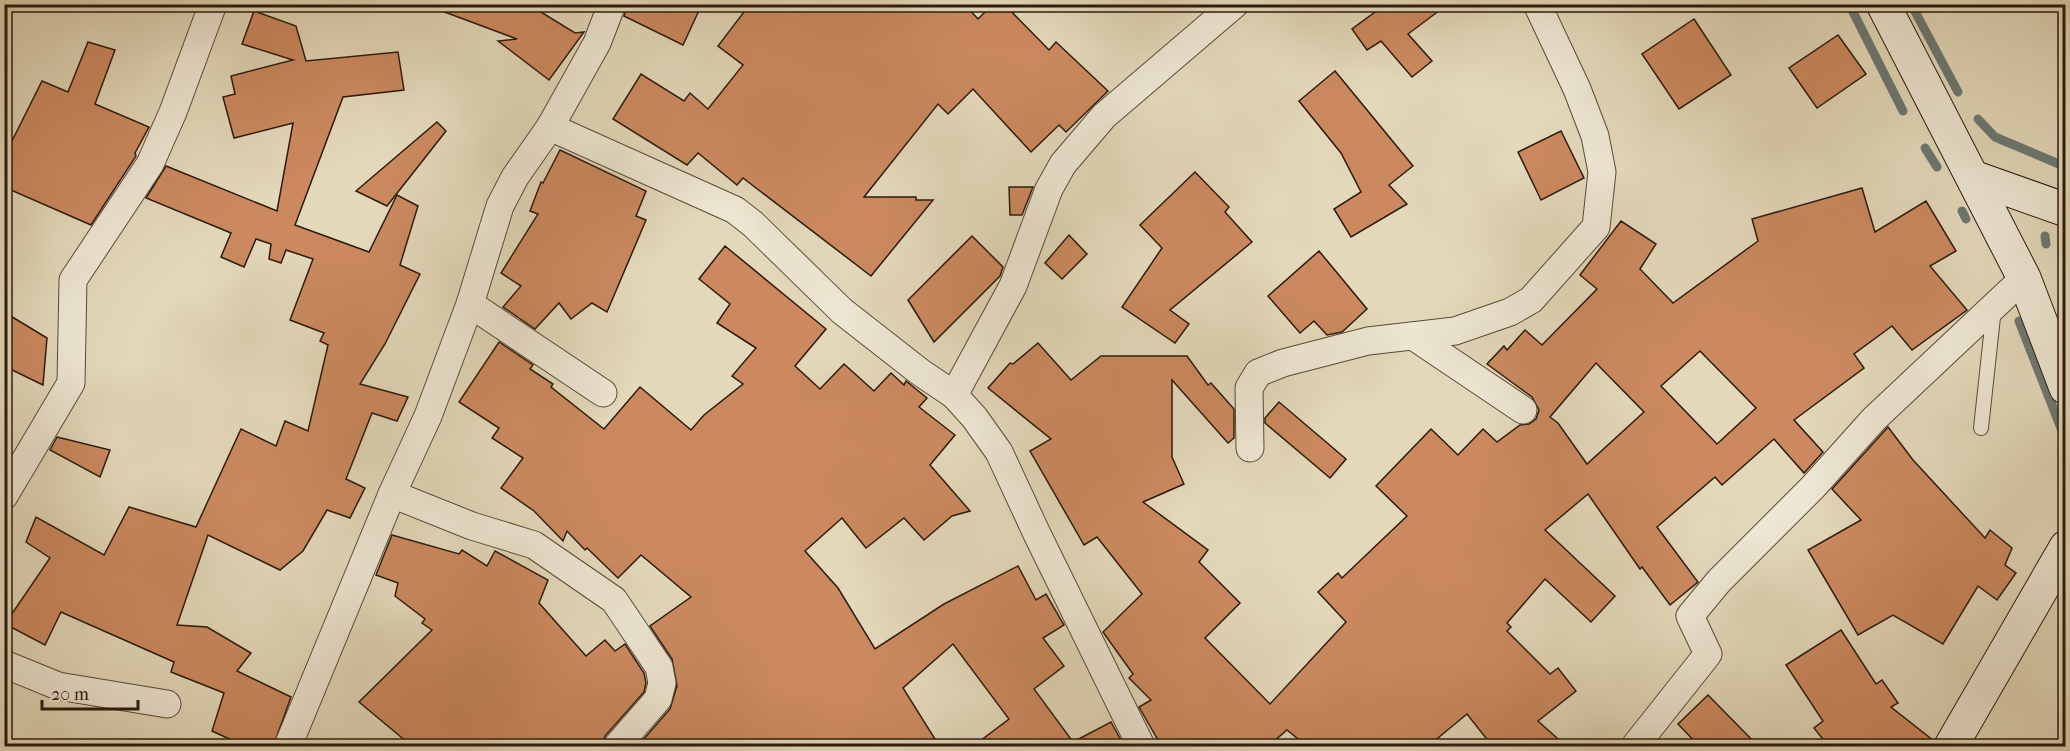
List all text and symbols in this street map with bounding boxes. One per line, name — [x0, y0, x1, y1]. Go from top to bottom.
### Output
scale bar — [42, 673, 138, 711]
text: 20 m — [51, 684, 89, 705]

